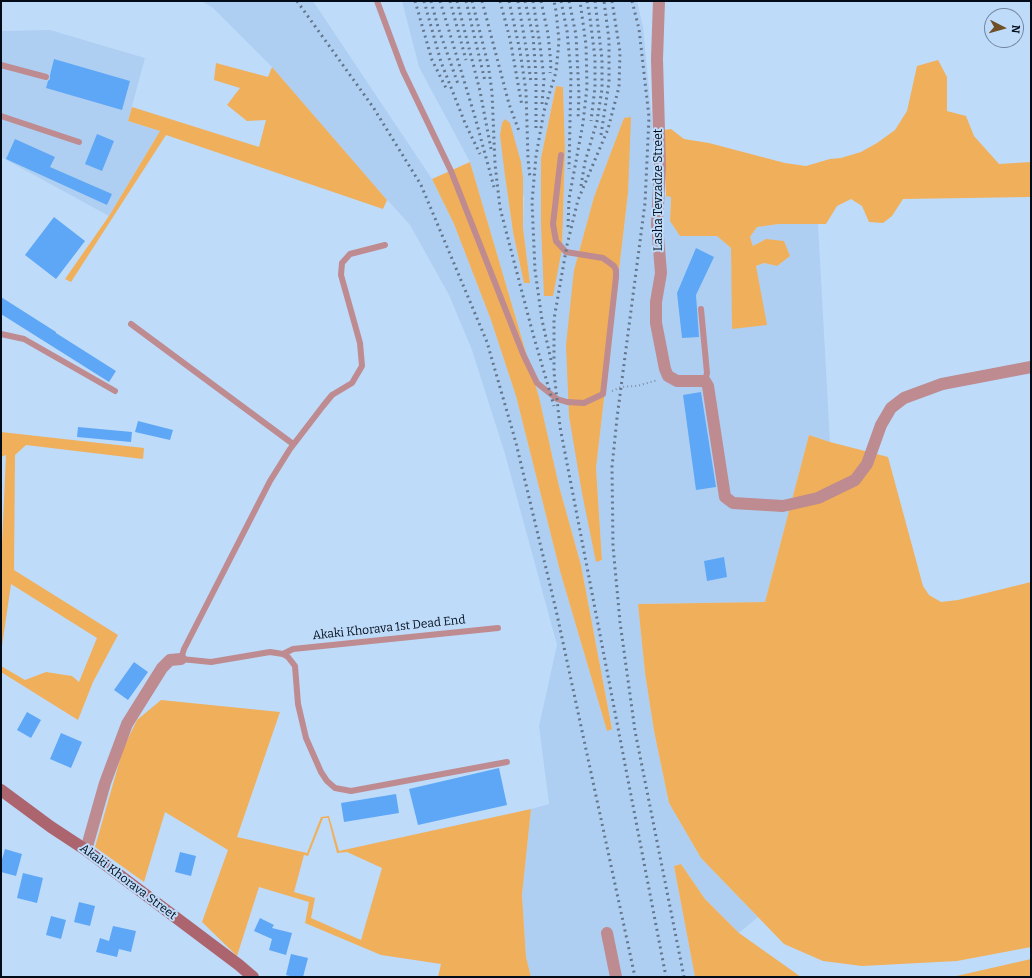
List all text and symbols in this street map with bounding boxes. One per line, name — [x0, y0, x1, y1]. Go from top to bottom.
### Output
north arrow — [984, 8, 1024, 48]
text: N — [1009, 24, 1022, 34]
street label: Lasha Tevzadze Street — [652, 129, 666, 251]
street label: Akaki Khorava 1st Dead End — [312, 613, 466, 643]
street label: Akaki Khorava Street — [77, 841, 179, 923]

